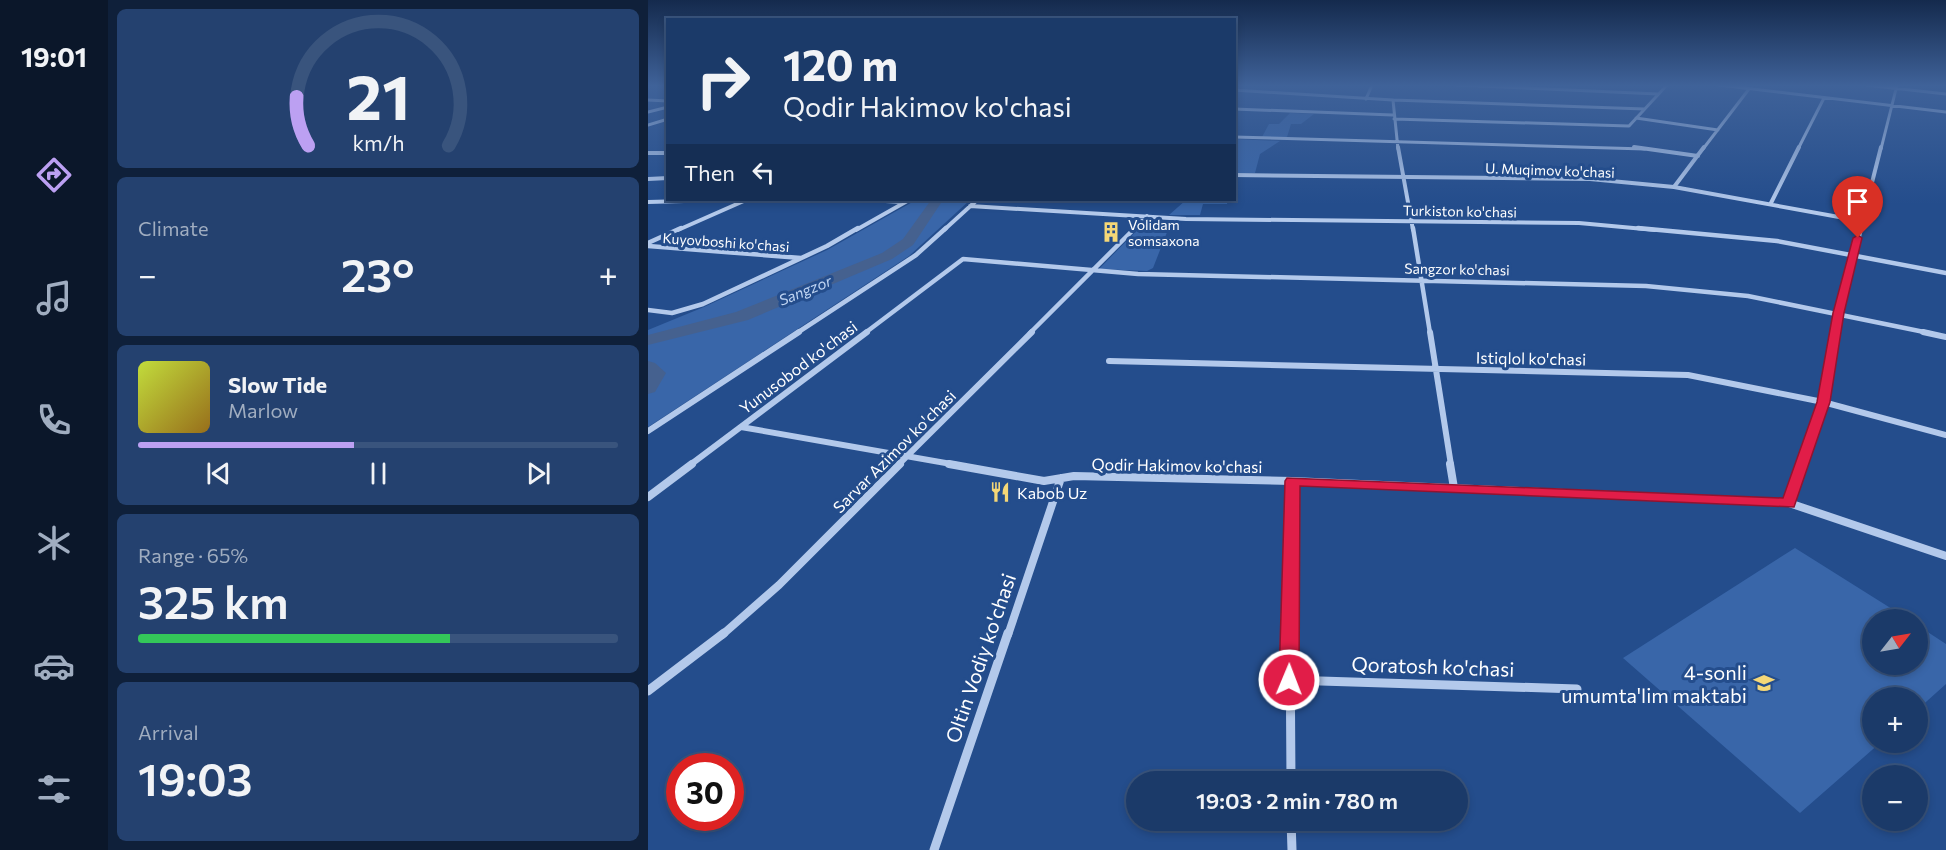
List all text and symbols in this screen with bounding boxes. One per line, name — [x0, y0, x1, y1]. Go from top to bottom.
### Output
text: 120 m — [783, 38, 898, 90]
text: 19:01 — [21, 40, 87, 73]
icon: right — [684, 42, 762, 120]
text: 21 — [346, 57, 410, 133]
text: Qodir Hakimov ko'chasi — [783, 90, 1072, 123]
text: km/h — [352, 129, 404, 155]
icon: directions — [33, 154, 75, 196]
icon: left — [747, 156, 780, 189]
text: Then — [684, 159, 735, 186]
street label: U. Muqimov ko'chasi — [1485, 159, 1615, 181]
pin — [1832, 176, 1883, 238]
icon: arrive — [1841, 185, 1874, 218]
street label: Turkiston ko'chasi — [1403, 202, 1517, 220]
text: Climate — [138, 216, 208, 240]
place label: Volidam somsaxona — [1128, 216, 1199, 249]
building icon: Volidam somsaxona — [1099, 220, 1123, 244]
street label: Kuyovboshi ko'chasi — [662, 229, 790, 255]
text: 23° — [341, 246, 414, 301]
text: − — [138, 253, 157, 294]
text: + — [599, 253, 618, 294]
street label: Sangzor ko'chasi — [1404, 260, 1510, 278]
water label: Sangzor — [776, 271, 835, 309]
icon: music — [33, 277, 75, 319]
street label: Yunusobod ko'chasi — [735, 317, 861, 417]
street label: Istiqlol ko'chasi — [1476, 348, 1586, 368]
text: Slow Tide — [228, 371, 327, 398]
street label: Sarvar Azimov ko'chasi — [829, 386, 959, 516]
text: Marlow — [228, 398, 298, 422]
icon: phone — [33, 399, 75, 441]
street label: Qodir Hakimov ko'chasi — [1091, 454, 1263, 476]
icon: previous — [202, 457, 235, 490]
icon: pause — [362, 457, 395, 490]
icon: next — [522, 457, 555, 490]
restaurant icon: Kabob Uz — [988, 480, 1012, 504]
place label: Kabob Uz — [1017, 483, 1087, 502]
icon: climate — [33, 522, 75, 564]
text: Range · 65% — [138, 543, 248, 567]
street label: Oltin Vodiy ko'chasi — [940, 570, 1020, 746]
text: 325 km — [138, 573, 289, 628]
north arrow — [1862, 609, 1928, 675]
map controls — [1862, 609, 1928, 831]
icon: car — [33, 645, 75, 687]
position arrow — [1257, 648, 1321, 712]
street label: Qoratosh ko'chasi — [1351, 651, 1515, 681]
place label: 4-sonli umumta'lim maktabi — [1561, 660, 1747, 707]
school or university icon: 4-sonli umumta'lim maktabi — [1752, 671, 1776, 695]
button: + — [1862, 687, 1928, 753]
text: Arrival — [138, 720, 199, 744]
text: 19:03 — [138, 750, 253, 805]
speed limit sign: 30 — [666, 753, 744, 831]
button: − — [1862, 765, 1928, 831]
icon: filters — [33, 768, 75, 810]
text: 19:03 · 2 min · 780 m — [1196, 787, 1398, 814]

